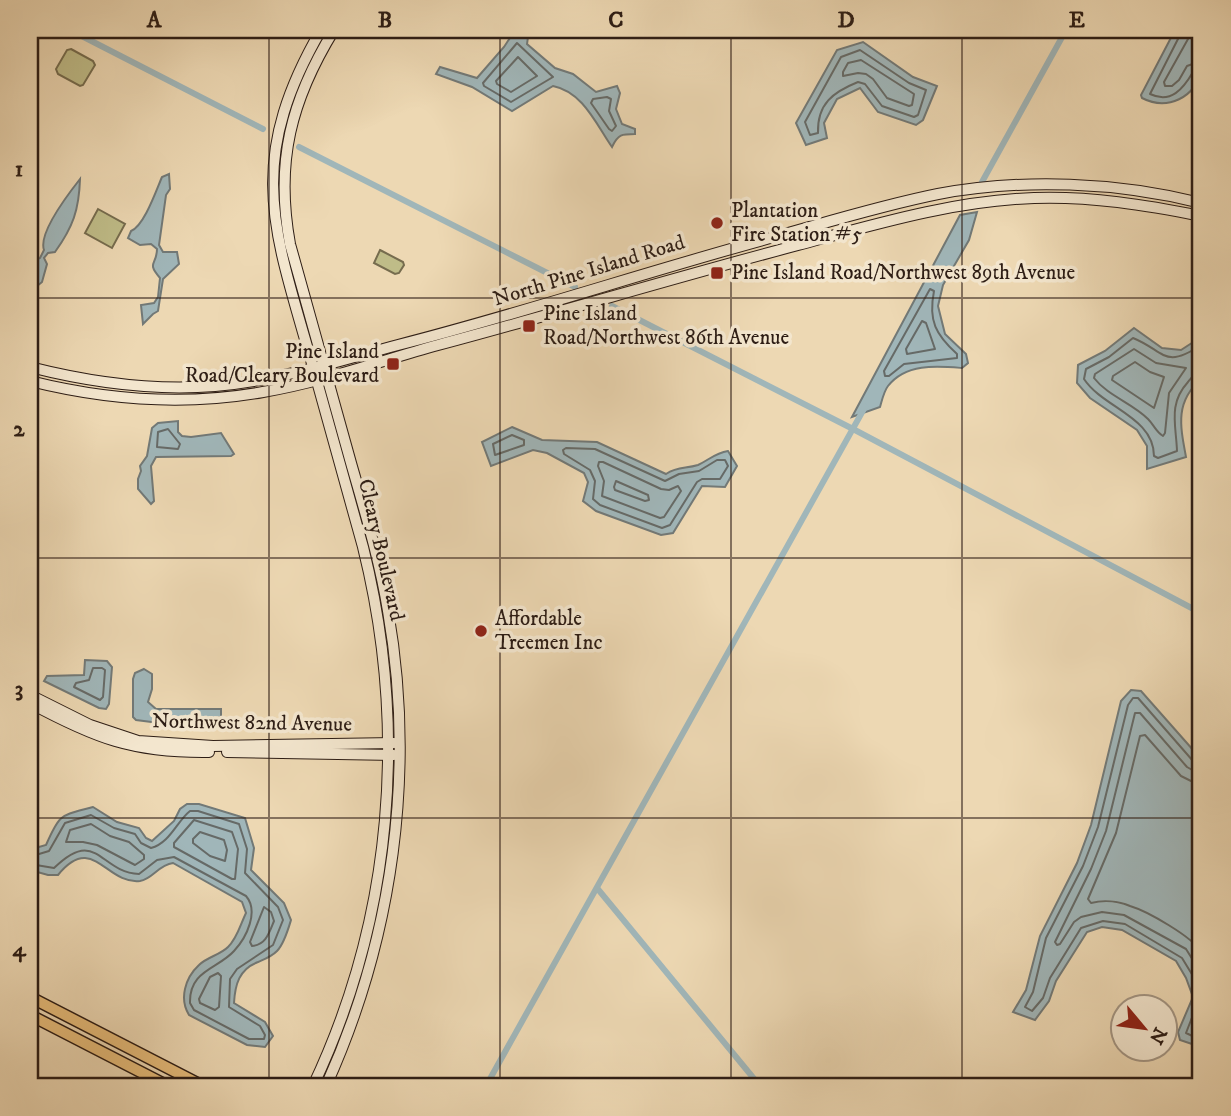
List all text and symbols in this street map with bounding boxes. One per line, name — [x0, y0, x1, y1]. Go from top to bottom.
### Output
text: A — [146, 6, 163, 35]
text: B — [378, 6, 392, 35]
text: C — [608, 6, 624, 35]
text: D — [837, 6, 855, 35]
text: E — [1069, 6, 1085, 35]
text: 1 — [15, 155, 23, 184]
place label: Plantation Fire Station #5 — [731, 198, 862, 248]
marker: Plantation Fire Station #5 — [709, 215, 725, 231]
street label: North Pine Island Road — [490, 229, 688, 313]
place label: Pine Island Road/Northwest 89th Avenue — [731, 260, 1075, 286]
marker: Pine Island Road/Northwest 89th Avenue — [709, 265, 725, 281]
place label: Pine Island Road/Northwest 86th Avenue — [543, 301, 789, 351]
marker: Pine Island Road/Northwest 86th Avenue — [521, 318, 537, 334]
place label: Pine Island Road/Cleary Boulevard — [185, 339, 380, 389]
marker: Pine Island Road/Cleary Boulevard — [385, 356, 401, 372]
text: 2 — [13, 415, 25, 444]
street label: Cleary Boulevard — [352, 476, 410, 624]
place label: Affordable Treemen Inc — [495, 606, 602, 656]
marker: Affordable Treemen Inc — [473, 623, 489, 639]
text: 3 — [15, 675, 23, 704]
street label: Northwest 82nd Avenue — [152, 708, 352, 738]
text: 4 — [12, 935, 27, 964]
north arrow — [1108, 993, 1178, 1064]
text: N — [1144, 1023, 1171, 1048]

